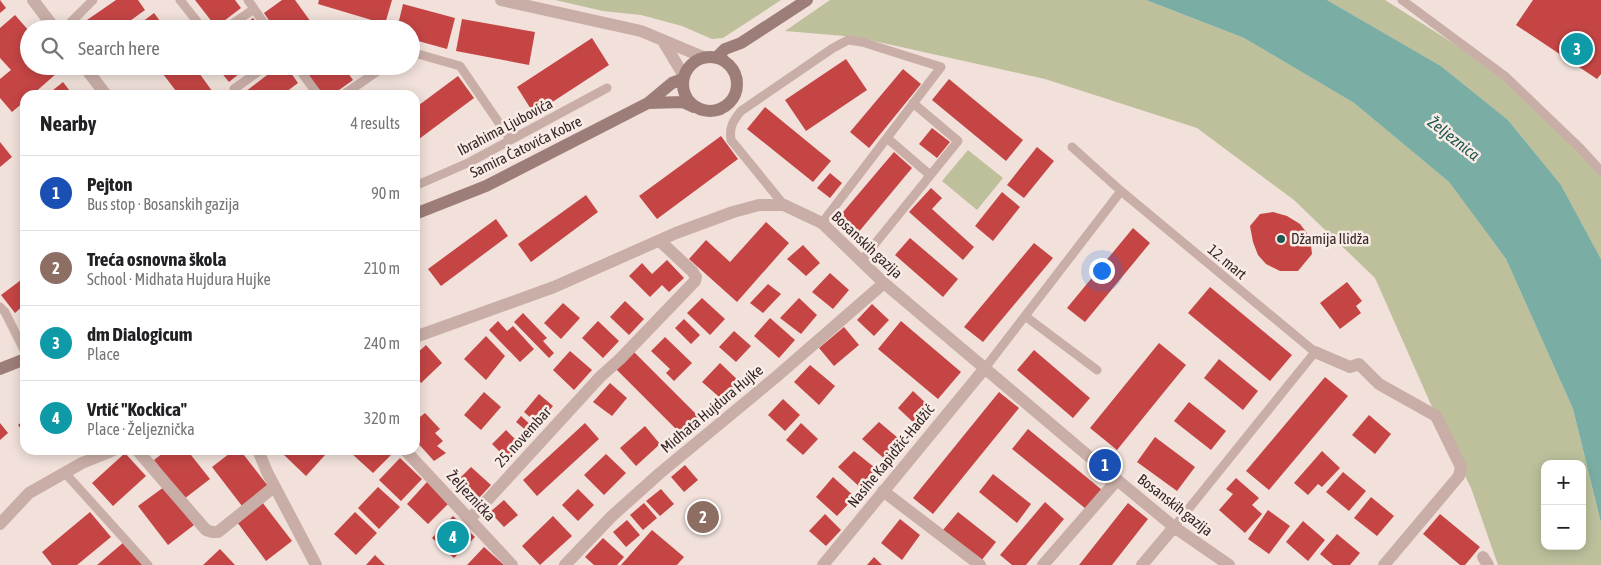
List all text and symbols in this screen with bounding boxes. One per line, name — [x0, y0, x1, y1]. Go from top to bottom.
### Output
search box — [20, 20, 420, 75]
pin: 3 — [1561, 30, 1593, 68]
icon: search — [38, 34, 66, 62]
text: Search here — [78, 37, 160, 59]
street label: Ibrahima Ljubovića — [454, 94, 555, 159]
text: Nearby — [40, 111, 96, 135]
street label: Samira Ćatovića Kobre — [467, 112, 585, 181]
water label: Željeznica — [1424, 112, 1484, 165]
text: 4 results — [350, 114, 400, 132]
text: Pejton — [87, 173, 133, 195]
text: 1 — [52, 184, 60, 202]
text: 90 m — [371, 184, 400, 202]
text: Bus stop · Bosanskih gazija — [87, 195, 240, 213]
street label: Bosanskih gazija — [829, 208, 906, 282]
place label: Džamija Ilidža — [1291, 230, 1369, 247]
marker: Džamija Ilidža — [1275, 233, 1287, 245]
street label: 12. mart — [1205, 241, 1250, 283]
text: Treća osnovna škola — [87, 248, 226, 270]
your location — [1089, 258, 1115, 284]
text: 2 — [52, 259, 60, 277]
text: 210 m — [364, 259, 400, 277]
text: School · Midhata Hujdura Hujke — [87, 270, 271, 288]
text: dm Dialogicum — [87, 323, 192, 345]
text: 3 — [52, 334, 60, 352]
text: 240 m — [364, 334, 400, 352]
text: Place — [87, 345, 120, 363]
street label: Midhata Hujdura Hujke — [657, 361, 766, 456]
text: Vrtić "Kockica" — [87, 398, 187, 420]
street label: Nasihe Kapidžić-Hadžić — [844, 400, 938, 511]
street label: 25. novembar — [491, 403, 554, 470]
text: 4 — [52, 409, 60, 427]
text: 320 m — [364, 409, 400, 427]
text: Place · Željeznička — [87, 420, 195, 438]
pin: 1 — [1089, 446, 1121, 484]
map controls — [1541, 460, 1586, 550]
button: + — [1541, 460, 1586, 505]
street label: Željeznička — [444, 467, 499, 525]
street label: Bosanskih gazija — [1134, 470, 1216, 539]
pin: 2 — [687, 498, 719, 536]
button: − — [1541, 505, 1586, 550]
pin: 4 — [437, 518, 469, 556]

